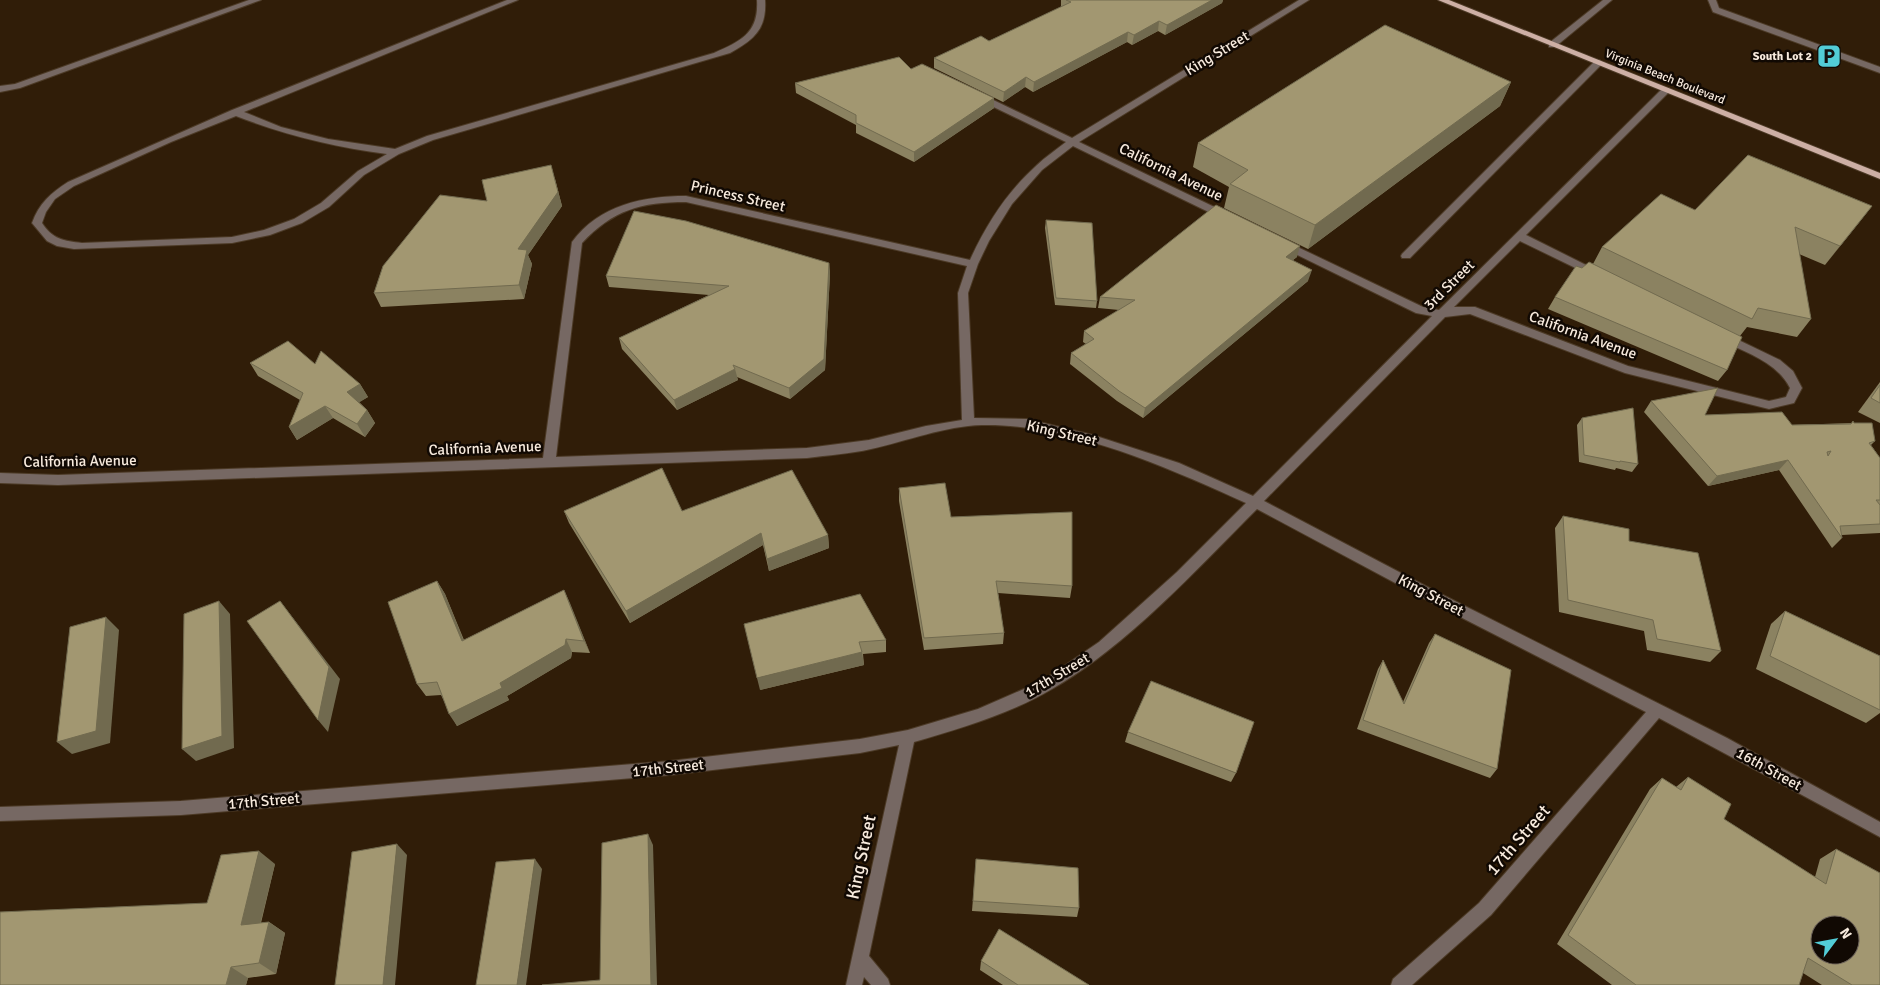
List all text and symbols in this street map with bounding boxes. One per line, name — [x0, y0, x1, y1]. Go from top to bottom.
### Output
street label: King Street — [1182, 27, 1252, 79]
parking icon: South Lot 2 — [1816, 43, 1842, 69]
street label: Virginia Beach Boulevard — [1603, 46, 1727, 108]
place label: South Lot 2 — [1753, 49, 1812, 64]
street label: California Avenue — [1116, 139, 1226, 205]
street label: Princess Street — [689, 176, 787, 216]
street label: 3rd Street — [1420, 256, 1478, 314]
street label: California Avenue — [1527, 307, 1639, 363]
street label: King Street — [1025, 416, 1099, 450]
street label: California Avenue — [428, 437, 542, 459]
street label: California Avenue — [23, 451, 137, 471]
street label: King Street — [1395, 570, 1467, 620]
street label: 17th Street — [1022, 649, 1092, 701]
street label: 16th Street — [1733, 744, 1805, 794]
street label: 17th Street — [631, 755, 705, 781]
street label: 17th Street — [227, 789, 301, 813]
street label: 17th Street — [1481, 800, 1555, 880]
street label: King Street — [841, 813, 881, 901]
north arrow — [1810, 915, 1860, 965]
text: N — [1836, 925, 1855, 942]

